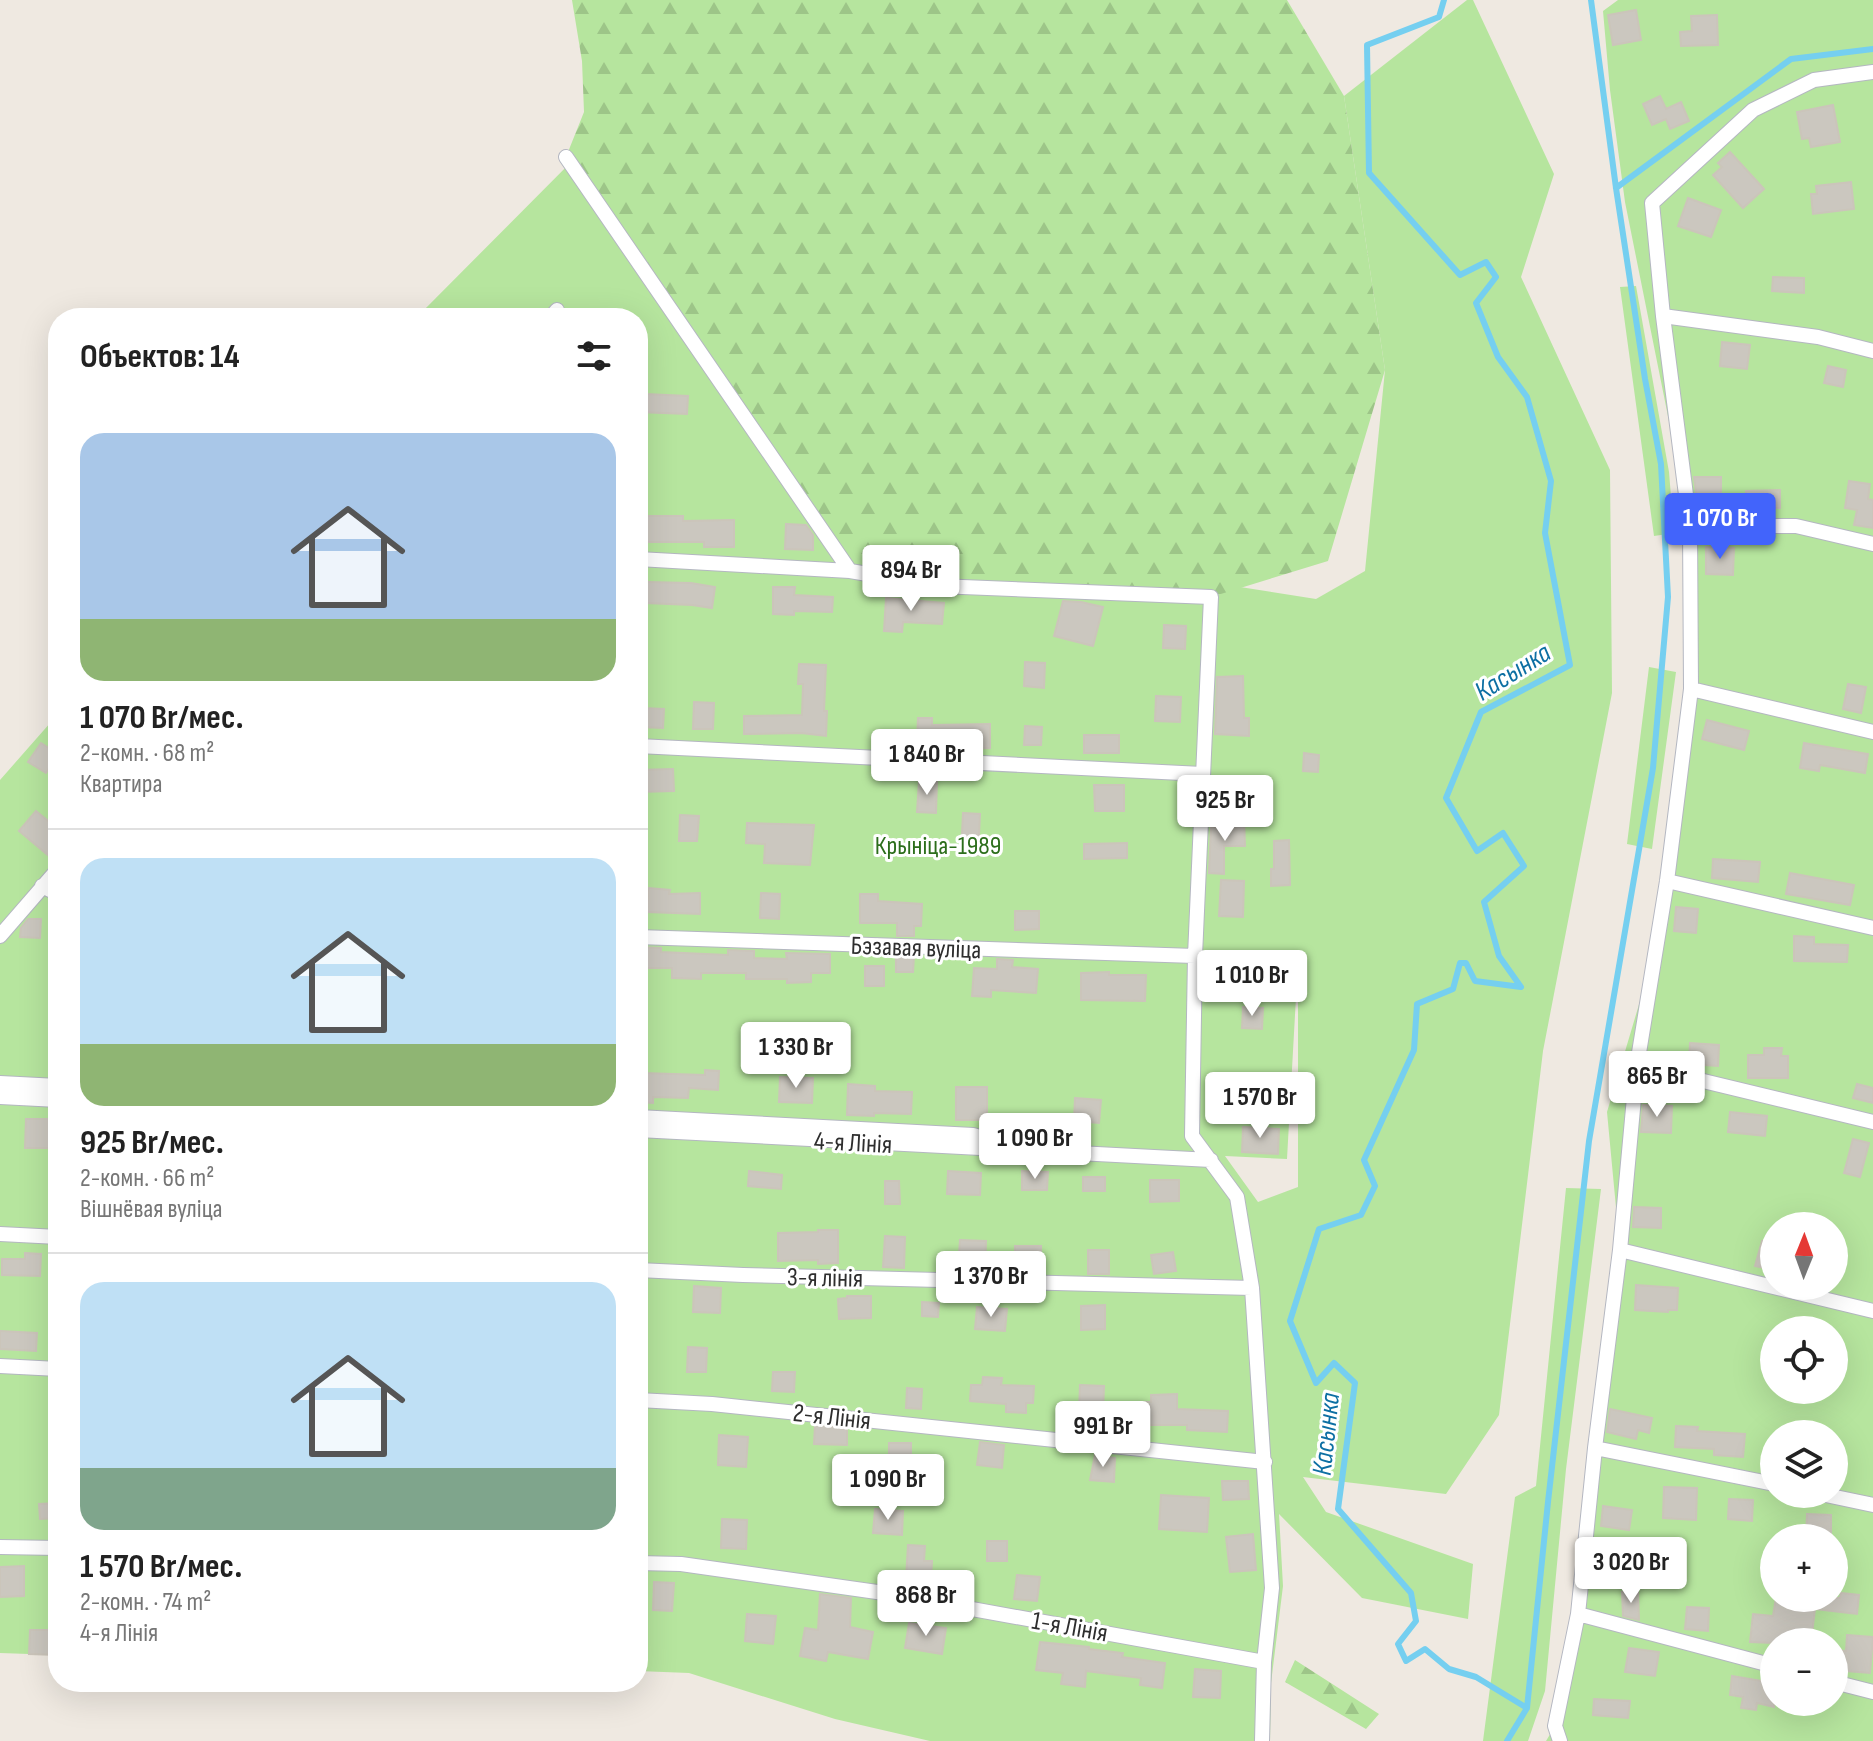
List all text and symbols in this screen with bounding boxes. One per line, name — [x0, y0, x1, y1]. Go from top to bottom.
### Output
icon: filters — [572, 334, 616, 378]
text: Объектов: 14 — [80, 336, 240, 377]
icon: home — [276, 485, 420, 629]
pin: 1 070 Br — [1637, 493, 1803, 561]
text: 1 070 Br — [1683, 503, 1757, 534]
pin: 894 Br — [846, 545, 976, 613]
text: 894 Br — [880, 555, 942, 586]
water label: Касынка — [1469, 636, 1557, 708]
text: 1 070 Br/мес. — [80, 697, 244, 738]
pin: 1 840 Br — [844, 729, 1010, 797]
text: 2-комн. · 68 m² — [80, 738, 214, 769]
text: 1 840 Br — [889, 739, 965, 770]
text: Квартира — [80, 769, 163, 800]
pin: 925 Br — [1160, 775, 1290, 843]
text: 925 Br — [1195, 785, 1255, 816]
park label: Крыніца-1989 — [875, 831, 1001, 862]
icon: home — [276, 910, 420, 1054]
street label: Бэзавая вуліца — [850, 931, 982, 966]
pin: 1 010 Br — [1169, 950, 1335, 1018]
text: 1 010 Br — [1215, 960, 1289, 991]
pin: 1 330 Br — [713, 1022, 879, 1090]
text: 1 330 Br — [759, 1032, 833, 1063]
pin: 865 Br — [1592, 1051, 1722, 1119]
text: 865 Br — [1627, 1061, 1687, 1092]
pin: 1 570 Br — [1177, 1072, 1343, 1140]
text: 1 570 Br — [1223, 1082, 1297, 1113]
pin: 1 090 Br — [952, 1113, 1118, 1181]
text: 925 Br/мес. — [80, 1122, 224, 1163]
text: 1 090 Br — [997, 1123, 1073, 1154]
street label: 4-я Лінія — [813, 1126, 893, 1161]
text: 2-комн. · 66 m² — [80, 1163, 214, 1194]
text: Вішнёвая вуліца — [80, 1194, 223, 1225]
north arrow — [1760, 1212, 1848, 1300]
map controls — [1760, 1212, 1848, 1716]
pin: 1 370 Br — [908, 1251, 1074, 1319]
text: 1 370 Br — [954, 1261, 1028, 1292]
street label: 3-я лінія — [787, 1262, 863, 1295]
button: locate — [1760, 1316, 1848, 1404]
icon: home — [276, 1334, 420, 1478]
water label: Касынка — [1306, 1390, 1347, 1477]
street label: 2-я Лінія — [791, 1398, 872, 1437]
pin: 991 Br — [1038, 1401, 1168, 1469]
text: 991 Br — [1073, 1411, 1133, 1442]
button: layers — [1760, 1420, 1848, 1508]
pin: 1 090 Br — [805, 1454, 971, 1522]
text: 1 090 Br — [850, 1464, 926, 1495]
button: + — [1760, 1524, 1848, 1612]
pin: 3 020 Br — [1548, 1537, 1714, 1605]
text: 1 570 Br/мес. — [80, 1546, 242, 1587]
text: 3 020 Br — [1593, 1547, 1669, 1578]
pin: 868 Br — [861, 1570, 991, 1638]
text: 868 Br — [895, 1580, 957, 1611]
text: 2-комн. · 74 m² — [80, 1587, 211, 1618]
street label: 1-я Лінія — [1029, 1606, 1110, 1649]
text: 4-я Лінія — [80, 1618, 158, 1649]
button: − — [1760, 1628, 1848, 1716]

